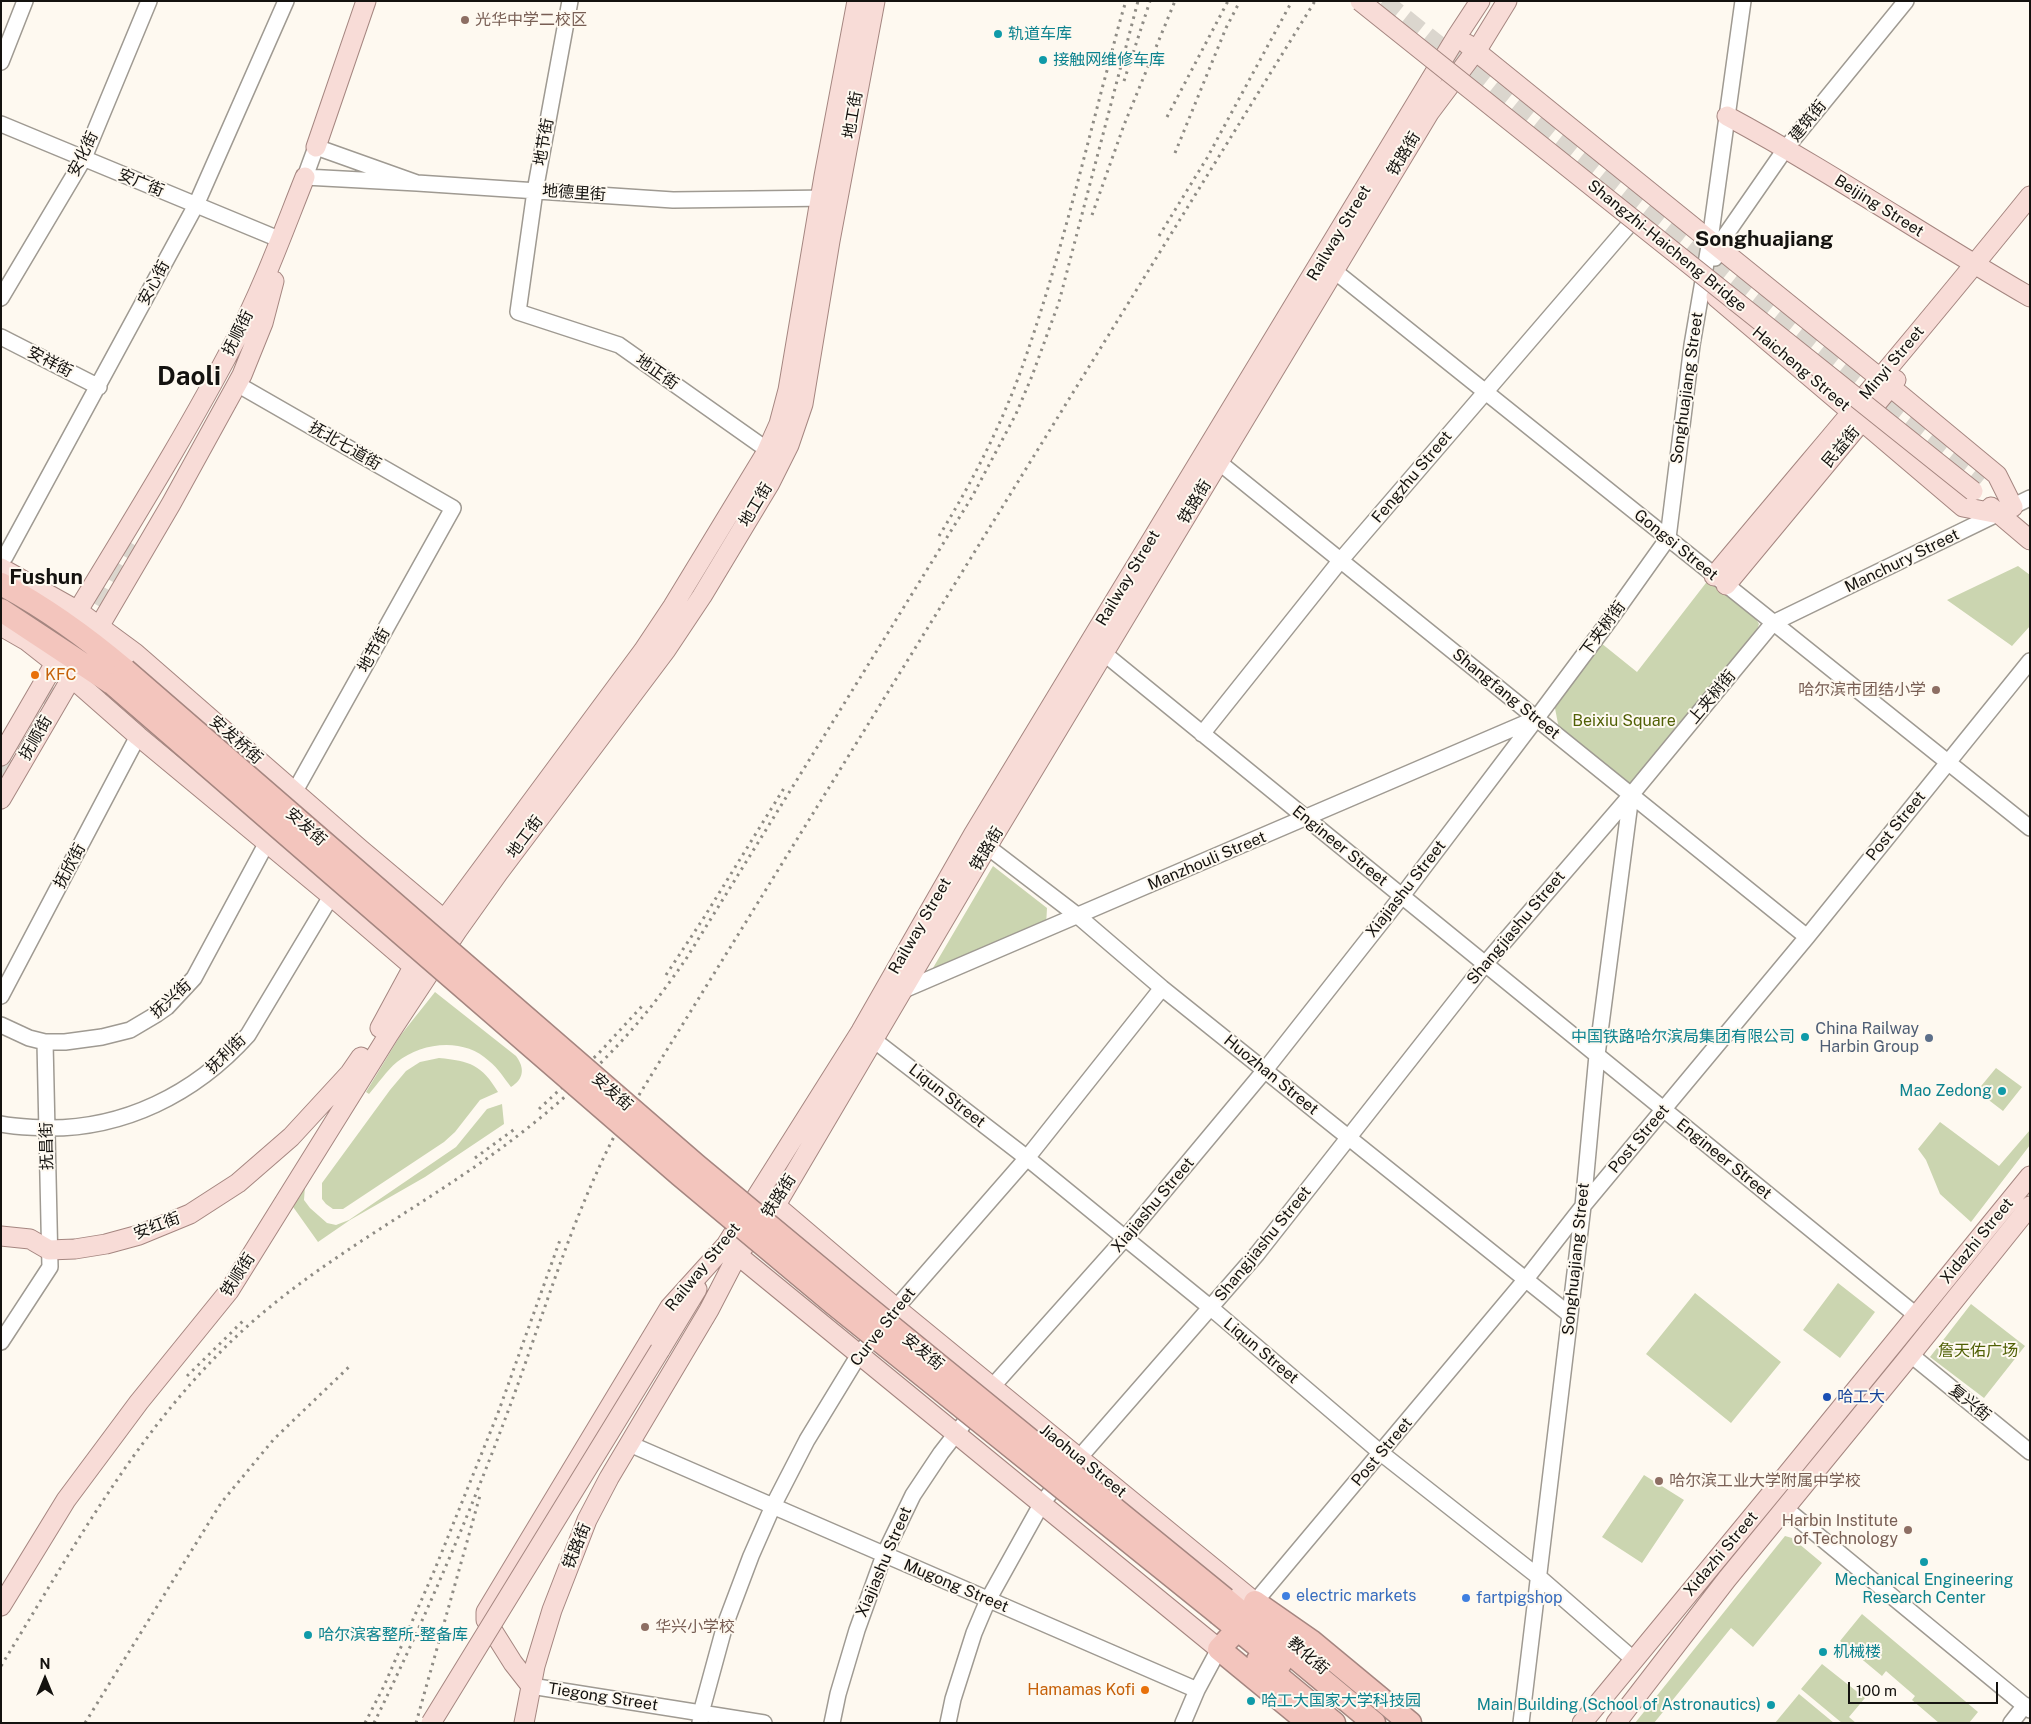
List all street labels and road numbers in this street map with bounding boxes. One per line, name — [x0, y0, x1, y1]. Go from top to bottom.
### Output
street label: 地工街 — [839, 90, 867, 140]
street label: 建筑街 — [1785, 96, 1831, 146]
street label: 地节街 — [530, 117, 558, 167]
street label: 安化街 — [64, 128, 102, 180]
street label: 铁路街 — [1383, 128, 1425, 180]
street label: 安广街 — [115, 165, 167, 201]
street label: Beijing Street — [1831, 171, 1927, 241]
street label: Shangzhi-Haicheng Bridge — [1584, 176, 1750, 316]
street label: 地德里街 — [541, 181, 607, 205]
street label: Railway Street — [1303, 182, 1375, 284]
street label: 安心街 — [134, 257, 174, 309]
street label: 抚顺街 — [219, 307, 257, 359]
street label: Songhuajiang Street — [1667, 311, 1707, 465]
street label: Minyi Street — [1856, 322, 1928, 404]
street label: Haicheng Street — [1748, 323, 1854, 415]
street label: 安祥街 — [24, 343, 76, 381]
street label: 地正街 — [632, 350, 682, 394]
street label: 抚北七道街 — [306, 418, 384, 474]
street label: 民益街 — [1818, 422, 1864, 472]
street label: Fengzhu Street — [1368, 427, 1456, 527]
street label: 铁路街 — [1174, 476, 1216, 528]
street label: 地工街 — [735, 479, 777, 531]
street label: Gongsi Street — [1630, 505, 1722, 585]
street label: Manchury Street — [1842, 525, 1962, 597]
street label: Railway Street — [1092, 527, 1164, 629]
street label: 下夹树街 — [1576, 597, 1630, 661]
street label: 地节街 — [354, 624, 394, 676]
street label: Shangfang Street — [1448, 645, 1564, 743]
street label: 上夹树街 — [1684, 666, 1740, 728]
street label: 抚顺街 — [16, 712, 56, 764]
street label: 安发桥街 — [206, 712, 266, 768]
street label: Post Street — [1862, 787, 1930, 865]
street label: Engineer Street — [1288, 802, 1392, 890]
street label: 安发街 — [282, 804, 330, 850]
street label: 地工街 — [503, 812, 547, 862]
street label: 铁路街 — [966, 823, 1008, 875]
street label: Manzhouli Street — [1145, 827, 1269, 895]
street label: Xiajiashu Street — [1362, 837, 1450, 941]
street label: 抚欣街 — [50, 840, 90, 892]
street label: Shangjiashu Street — [1463, 867, 1569, 989]
street label: Railway Street — [885, 874, 955, 978]
street label: 抚兴街 — [147, 976, 195, 1022]
street label: 抚利街 — [202, 1030, 250, 1078]
street label: Huozhan Street — [1220, 1031, 1322, 1119]
street label: Liqun Street — [905, 1060, 989, 1132]
street label: 安发街 — [588, 1069, 636, 1115]
street label: Post Street — [1605, 1101, 1673, 1177]
street label: Engineer Street — [1672, 1115, 1776, 1203]
street label: 抚昌街 — [37, 1122, 57, 1170]
street label: Xiajiashu Street — [1108, 1154, 1198, 1256]
street label: 铁路街 — [758, 1171, 800, 1221]
street label: Songhuajiang Street — [1558, 1182, 1594, 1336]
street label: Shangjiashu Street — [1211, 1183, 1315, 1305]
street label: Xidazhi Street — [1937, 1194, 2017, 1288]
street label: 安红街 — [131, 1208, 183, 1244]
street label: Railway Street — [662, 1219, 744, 1315]
street label: 铁顺街 — [217, 1250, 259, 1300]
street label: Curve Street — [846, 1284, 920, 1370]
street label: Liqun Street — [1220, 1314, 1302, 1388]
street label: 安发街 — [898, 1329, 948, 1375]
street label: 复兴街 — [1945, 1380, 1995, 1426]
street label: Post Street — [1348, 1414, 1416, 1490]
street label: Jiaohua Street — [1036, 1420, 1130, 1502]
street label: Xiajiashu Street — [852, 1504, 916, 1620]
street label: Xidazhi Street — [1680, 1508, 1762, 1600]
street label: 铁路街 — [559, 1520, 595, 1572]
street label: Mugong Street — [901, 1555, 1011, 1617]
street label: 教化街 — [1283, 1633, 1333, 1679]
street label: Tiegong Street — [547, 1679, 659, 1715]

